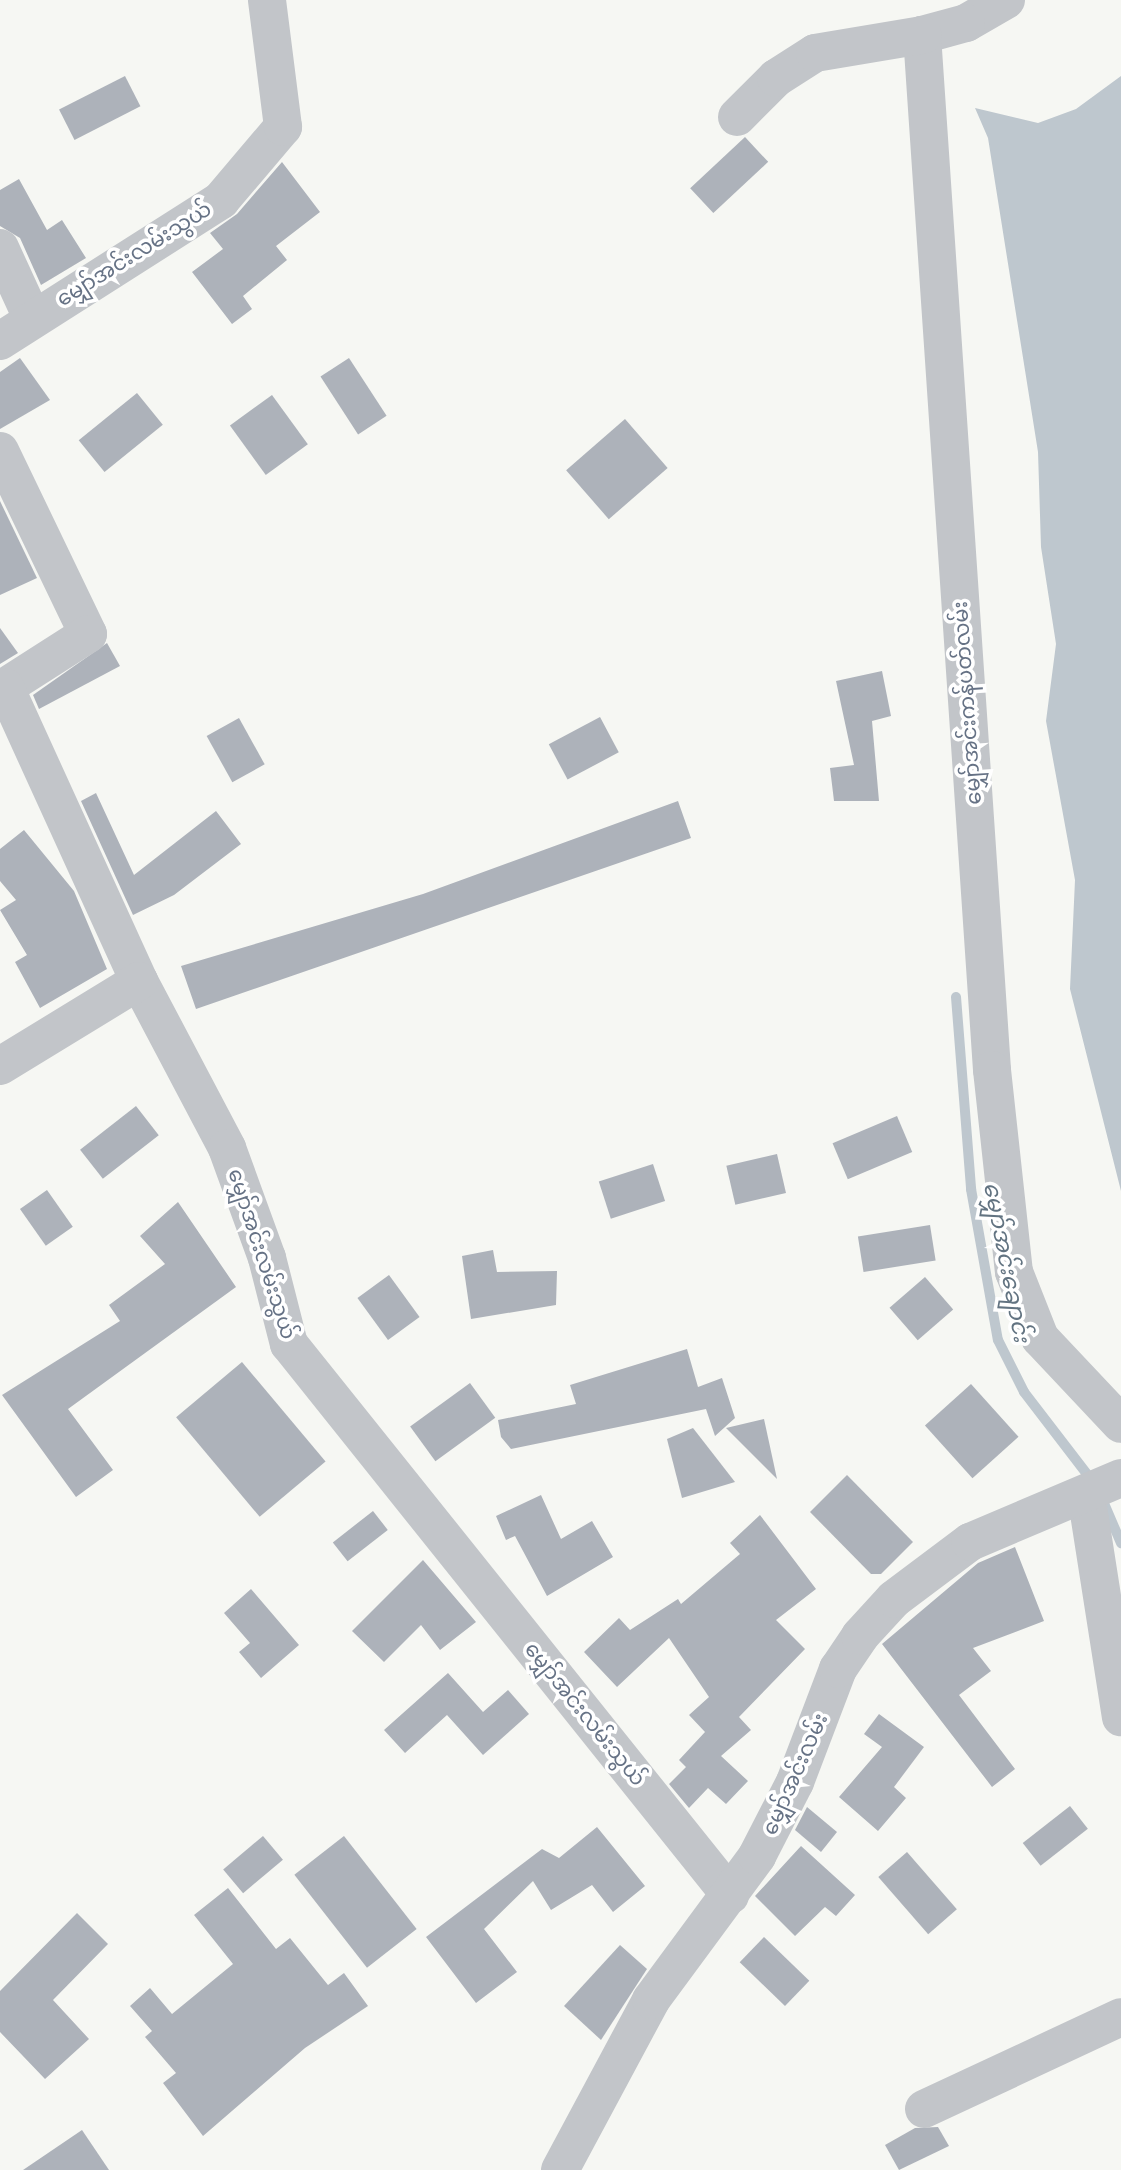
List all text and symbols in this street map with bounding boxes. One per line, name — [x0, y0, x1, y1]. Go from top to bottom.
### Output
street label: မျှော်အင်းလမ်းသွယ် — [52, 196, 216, 312]
street label: မျှော်အင်းကန်ပတ်လမ်း — [947, 600, 987, 806]
street label: မျှော်အင်းလမ်းသွယ် — [223, 1166, 301, 1342]
water label: မျှော်အင်းချောင်း — [978, 1180, 1036, 1344]
street label: မျှော်အင်းလမ်းသွယ် — [519, 1637, 651, 1791]
street label: မျှော်အင်းလမ်း — [757, 1709, 833, 1839]

